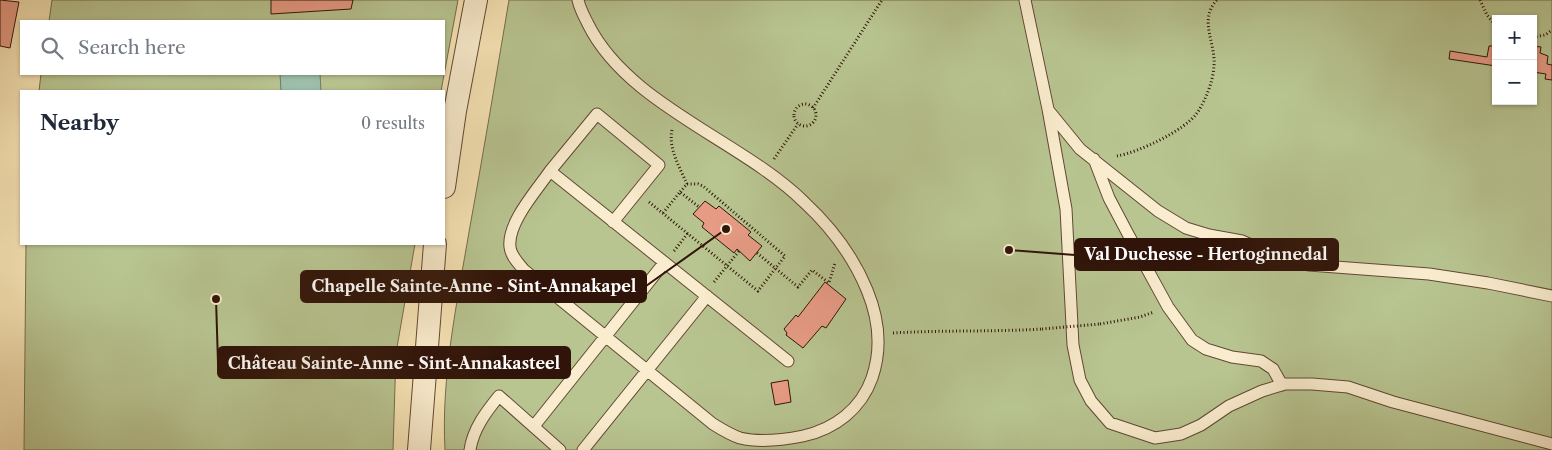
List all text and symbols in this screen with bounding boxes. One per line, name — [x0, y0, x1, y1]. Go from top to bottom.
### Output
map controls — [1492, 15, 1537, 105]
button: + — [1492, 15, 1537, 60]
search box — [20, 20, 445, 75]
icon: search — [38, 34, 66, 62]
text: Search here — [78, 36, 186, 59]
button: − — [1492, 60, 1537, 105]
text: Nearby — [40, 110, 119, 135]
text: 0 results — [361, 113, 425, 133]
callout: Val Duchesse - Hertoginnedal — [1075, 239, 1338, 270]
text: Val Duchesse - Hertoginnedal — [1083, 244, 1328, 264]
callout: Chapelle Sainte-Anne - Sint-Annakapel — [301, 271, 646, 302]
text: Chapelle Sainte-Anne - Sint-Annakapel — [312, 276, 637, 296]
callout: Château Sainte-Anne - Sint-Annakasteel — [218, 347, 570, 378]
text: Château Sainte-Anne - Sint-Annakasteel — [228, 353, 561, 373]

